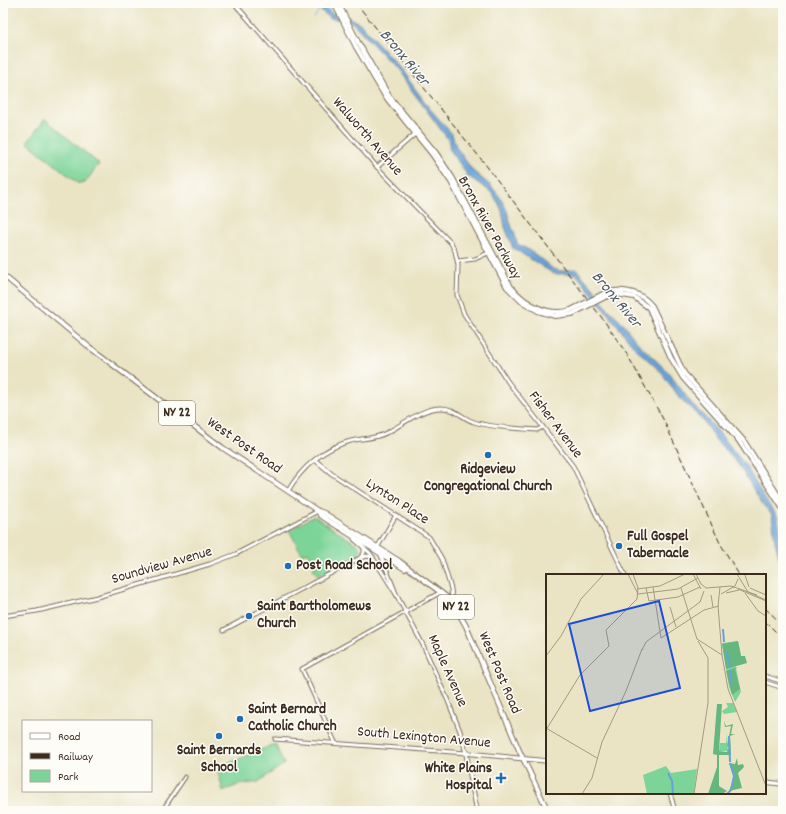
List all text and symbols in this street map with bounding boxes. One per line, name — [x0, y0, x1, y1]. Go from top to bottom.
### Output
water label: Bronx River — [373, 25, 436, 93]
street label: Walworth Avenue — [327, 93, 408, 181]
street label: Bronx River Parkway — [451, 172, 527, 285]
water label: Bronx River — [585, 267, 648, 335]
street label: Fisher Avenue — [522, 387, 588, 464]
road number: NY 22 — [159, 401, 195, 425]
street label: West Post Road — [202, 412, 286, 480]
marker: Ridgeview Congregational Church — [483, 450, 493, 460]
place label: Ridgeview Congregational Church — [424, 459, 552, 498]
street label: Lynton Place — [361, 473, 433, 531]
place label: Full Gospel Tabernacle — [627, 526, 689, 565]
street label: Soundview Avenue — [109, 541, 215, 591]
marker: Full Gospel Tabernacle — [614, 541, 624, 551]
place label: Post Road School — [296, 555, 393, 577]
marker: Post Road School — [283, 561, 293, 571]
inset map — [546, 574, 766, 794]
road number: NY 22 — [438, 595, 474, 619]
place label: Saint Bartholomews Church — [257, 596, 371, 635]
marker: Saint Bartholomews Church — [244, 611, 254, 621]
street label: West Post Road — [472, 629, 526, 717]
street label: Maple Avenue — [421, 631, 473, 711]
place label: Saint Bernard Catholic Church — [248, 699, 337, 738]
marker: Saint Bernard Catholic Church — [235, 714, 245, 724]
legend — [22, 720, 152, 792]
street label: South Lexington Avenue — [356, 721, 492, 755]
text: Road — [58, 729, 80, 746]
marker: Saint Bernards School — [214, 731, 224, 741]
place label: Saint Bernards School — [177, 740, 261, 779]
text: Railway — [58, 749, 94, 766]
place label: White Plains Hospital — [425, 758, 492, 797]
text: Park — [58, 769, 79, 786]
marker: White Plains Hospital — [495, 772, 507, 784]

